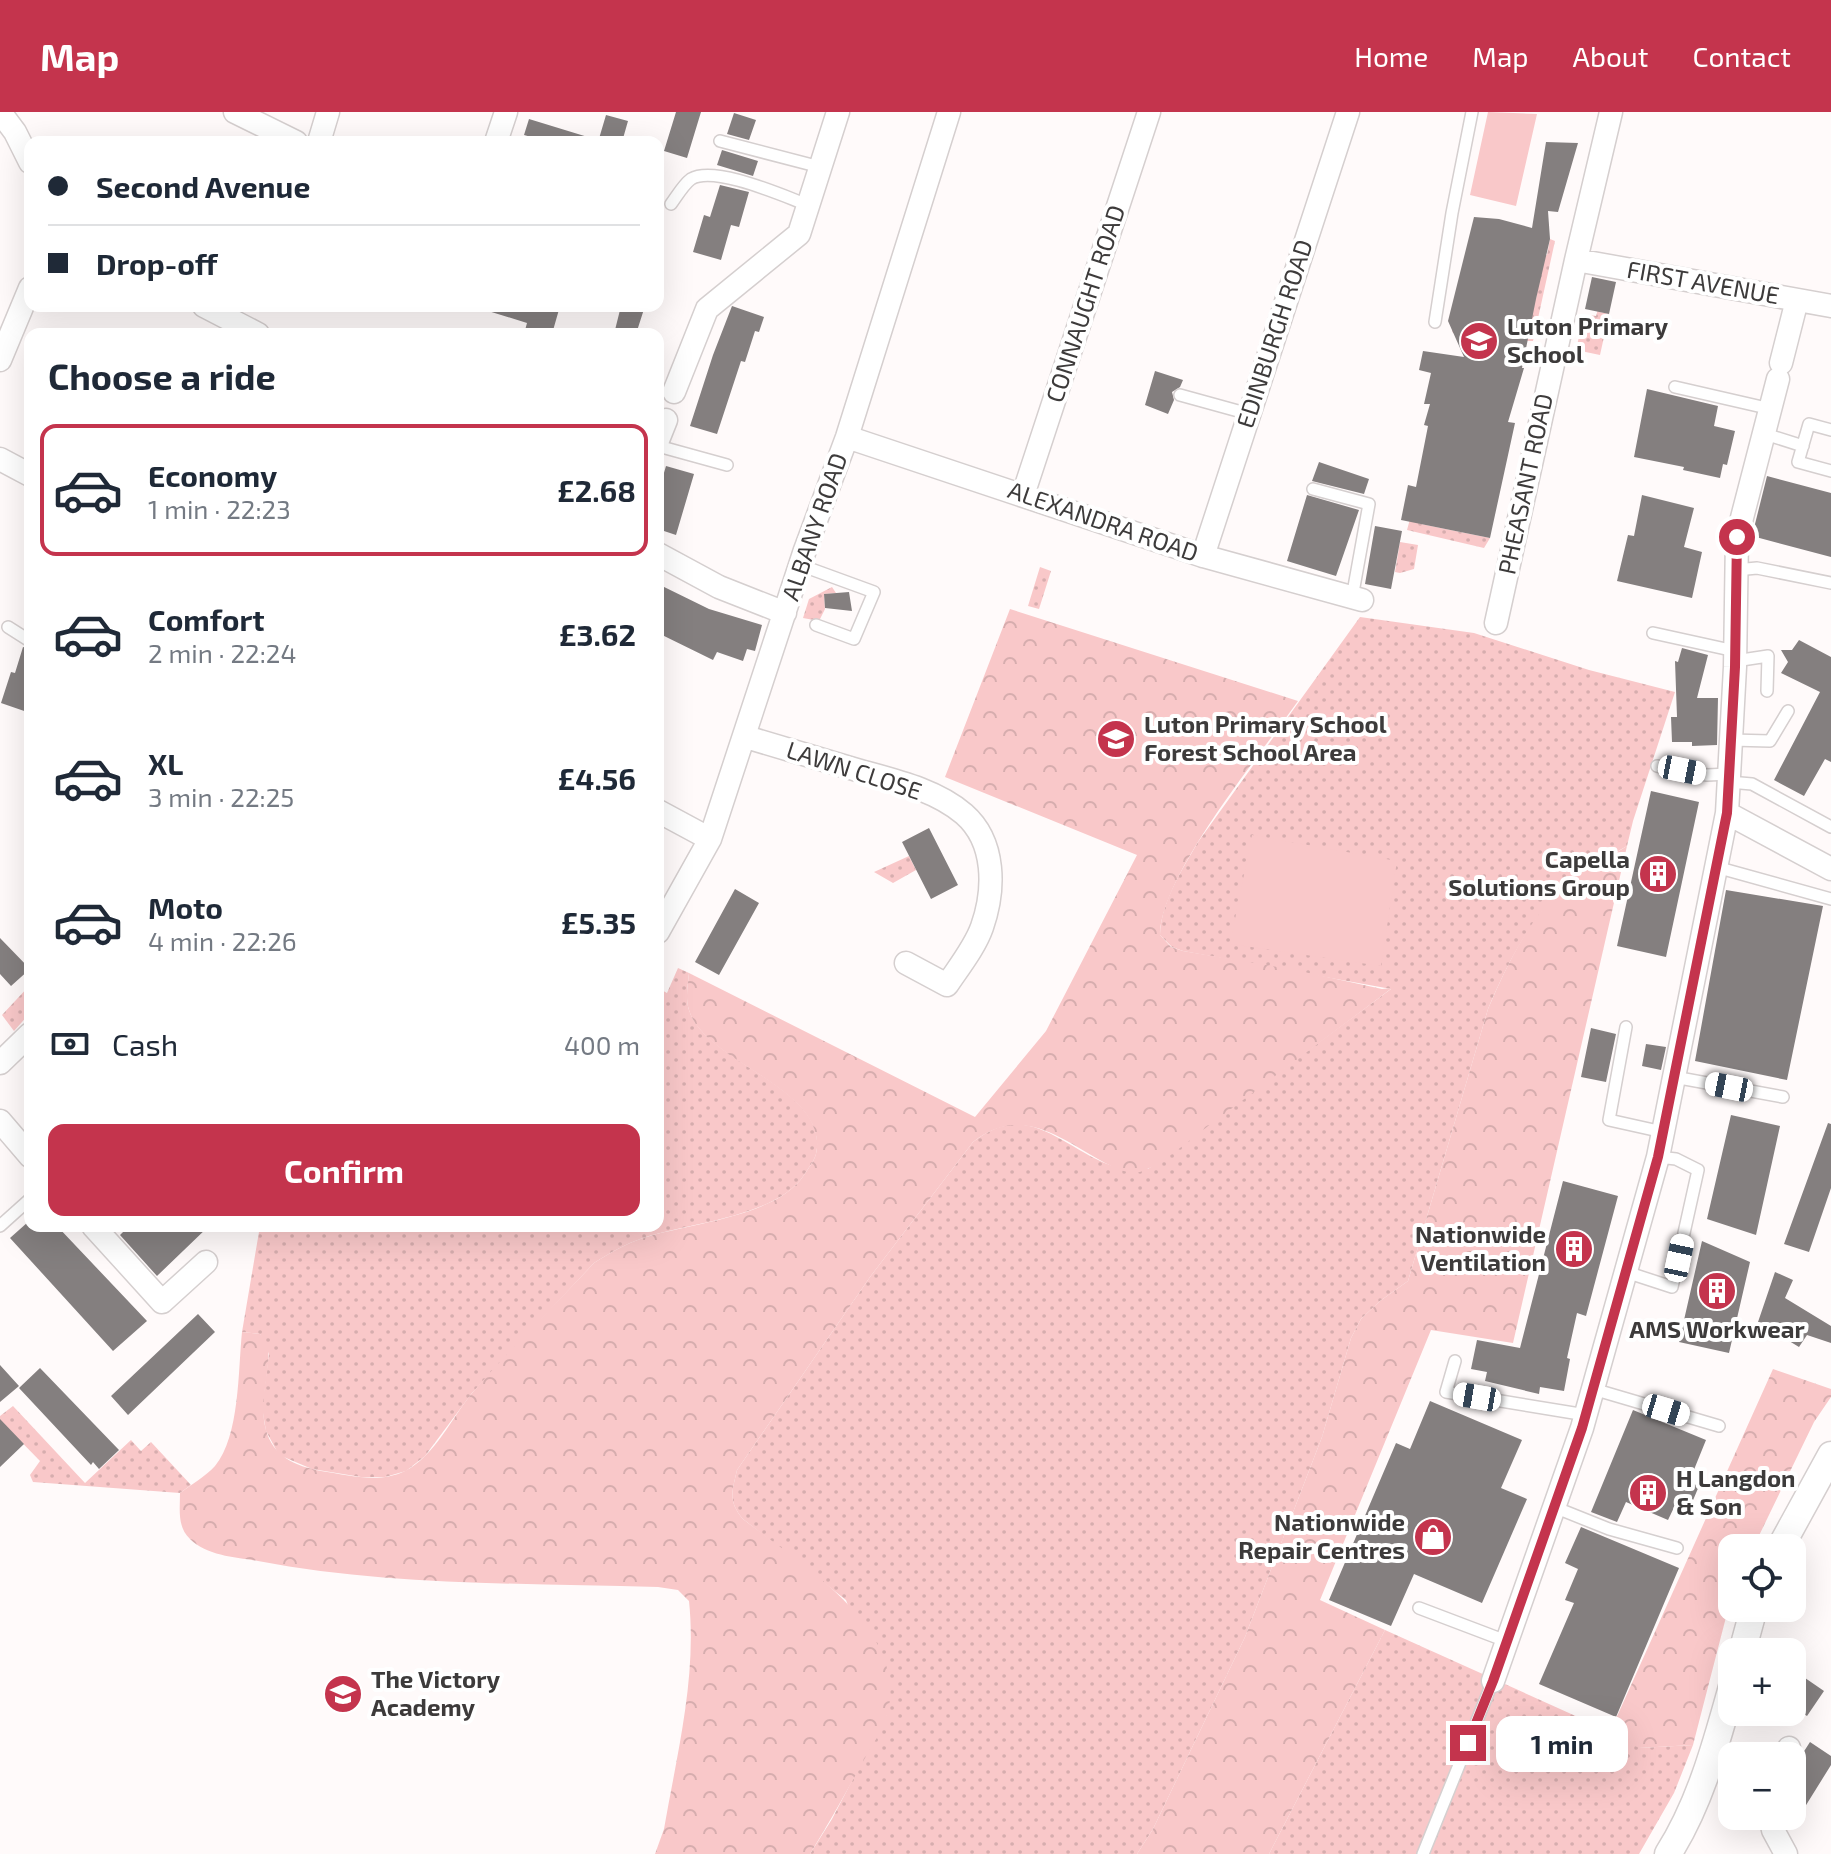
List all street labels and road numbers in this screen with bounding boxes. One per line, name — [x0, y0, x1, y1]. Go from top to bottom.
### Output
street label: CONNAUGHT ROAD — [1039, 201, 1130, 406]
street label: EDINBURGH ROAD — [1229, 236, 1318, 431]
street label: FIRST AVENUE — [1625, 254, 1782, 309]
street label: PHEASANT ROAD — [1491, 391, 1558, 577]
street label: ALBANY ROAD — [775, 449, 852, 604]
street label: ALEXANDRA ROAD — [1005, 474, 1202, 567]
street label: LAWN CLOSE — [783, 734, 926, 805]

